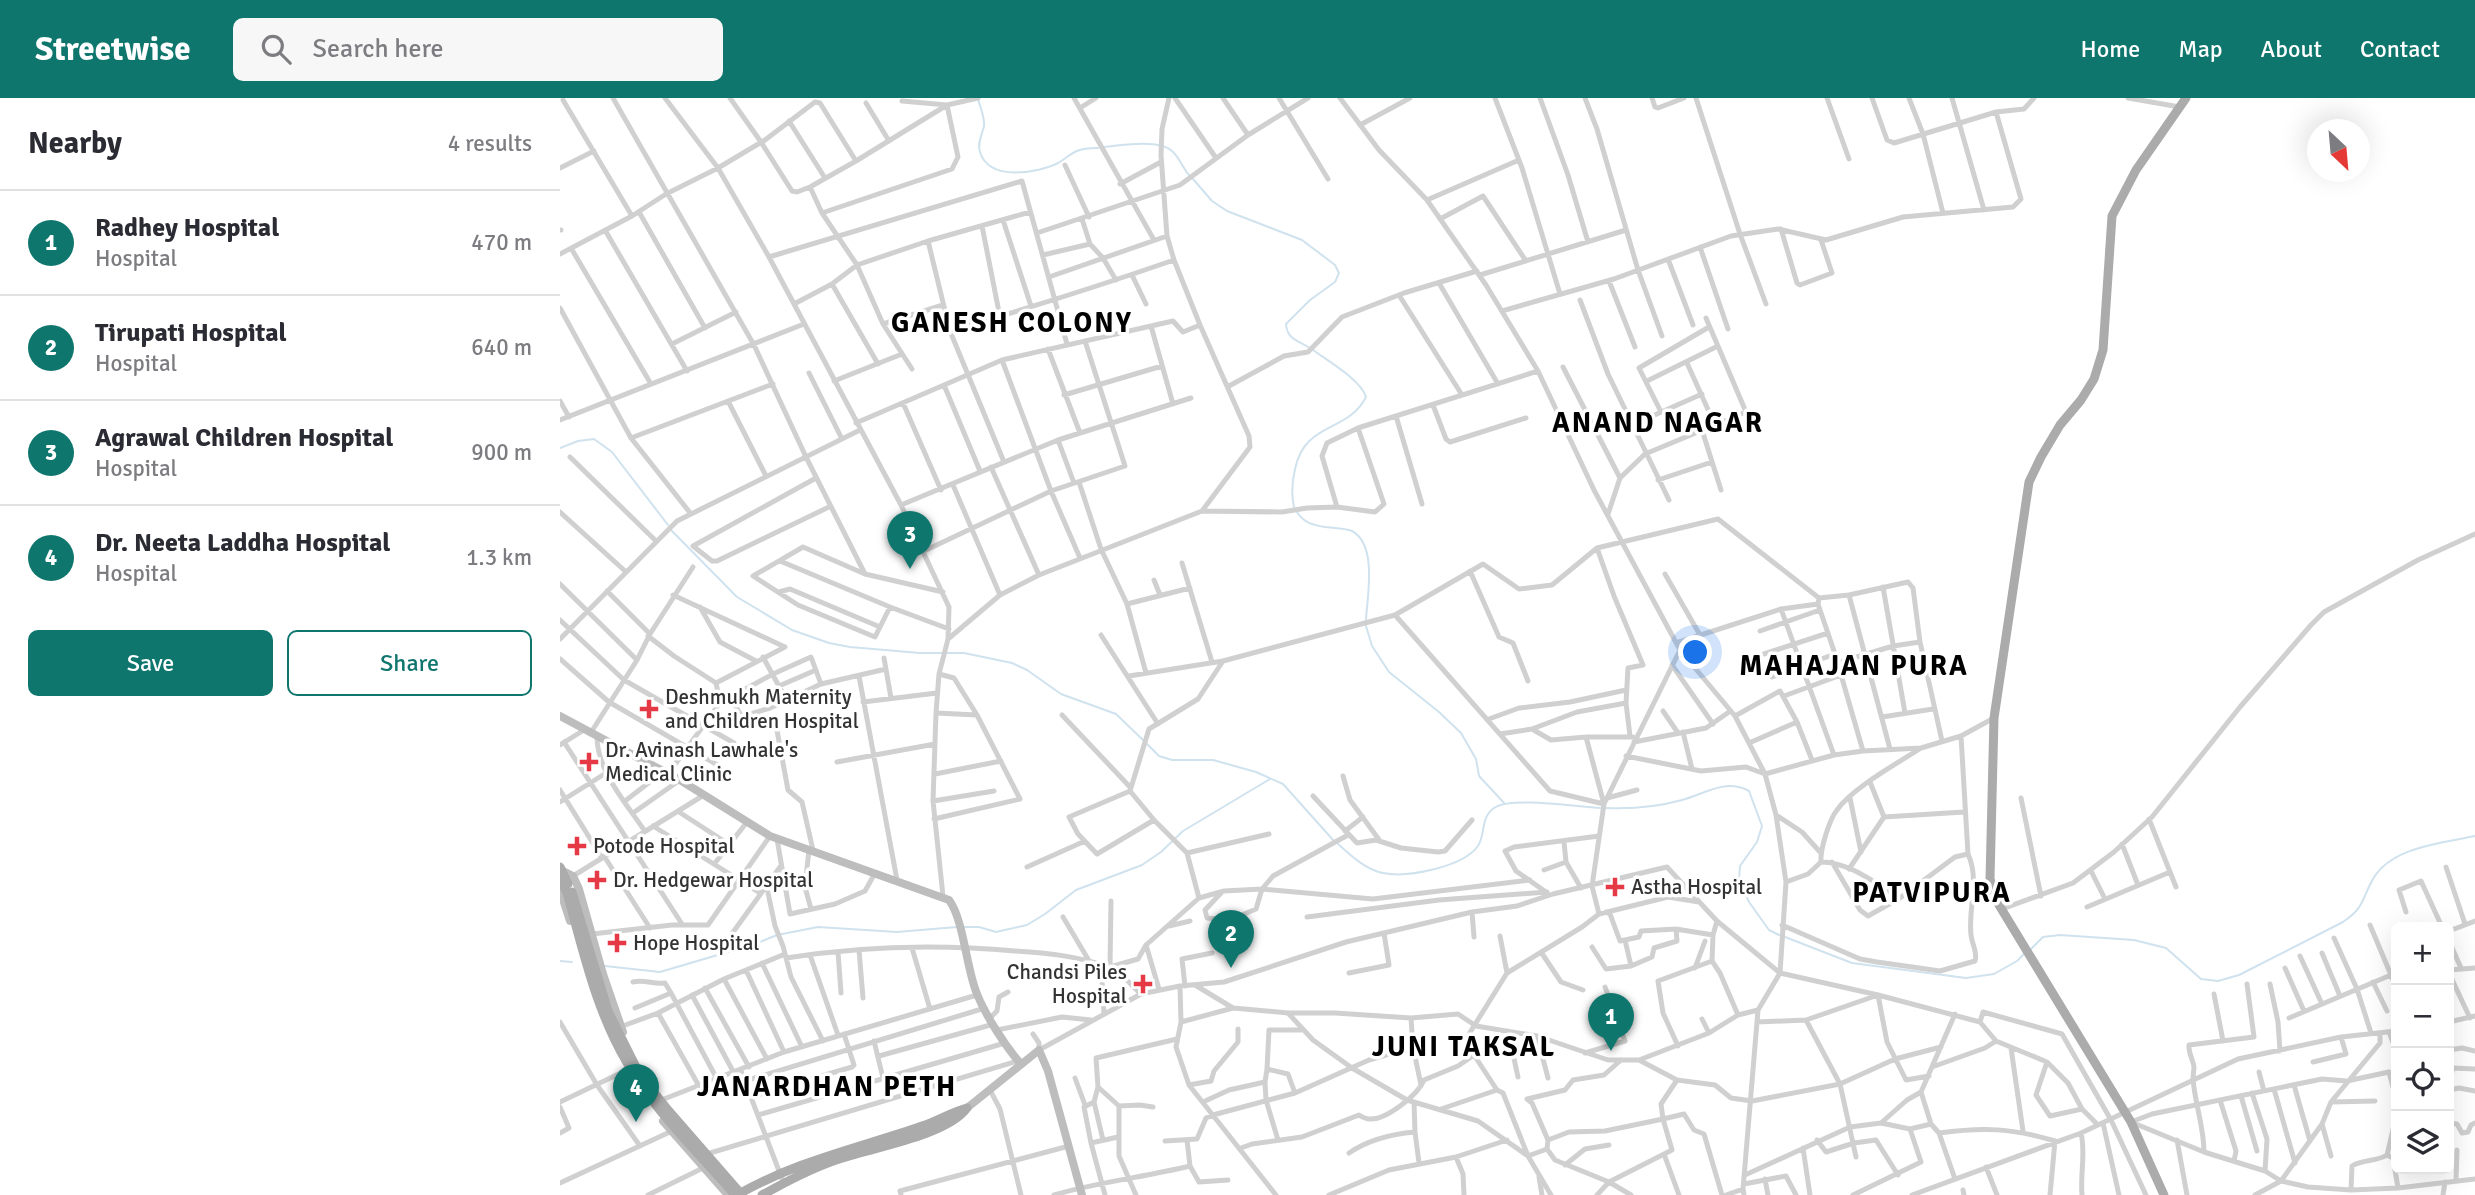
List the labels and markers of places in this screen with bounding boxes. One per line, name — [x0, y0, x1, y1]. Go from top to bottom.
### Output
pin: 3 — [887, 511, 933, 569]
place label: Deshmukh Maternity and Children Hospital — [665, 684, 859, 734]
marker: Deshmukh Maternity and Children Hospital — [639, 699, 659, 719]
place label: Dr. Avinash Lawhale's Medical Clinic — [605, 737, 798, 787]
marker: Dr. Avinash Lawhale's Medical Clinic — [579, 752, 599, 772]
place label: Potode Hospital — [593, 833, 735, 859]
marker: Potode Hospital — [567, 836, 587, 856]
place label: Dr. Hedgewar Hospital — [613, 867, 813, 893]
marker: Dr. Hedgewar Hospital — [587, 870, 607, 890]
place label: Astha Hospital — [1631, 874, 1762, 900]
marker: Astha Hospital — [1605, 877, 1625, 897]
pin: 2 — [1208, 910, 1254, 968]
place label: Hope Hospital — [633, 930, 760, 956]
marker: Hope Hospital — [607, 933, 627, 953]
place label: Chandsi Piles Hospital — [1007, 959, 1127, 1009]
marker: Chandsi Piles Hospital — [1133, 974, 1153, 994]
pin: 1 — [1588, 993, 1634, 1051]
pin: 4 — [613, 1064, 659, 1122]

